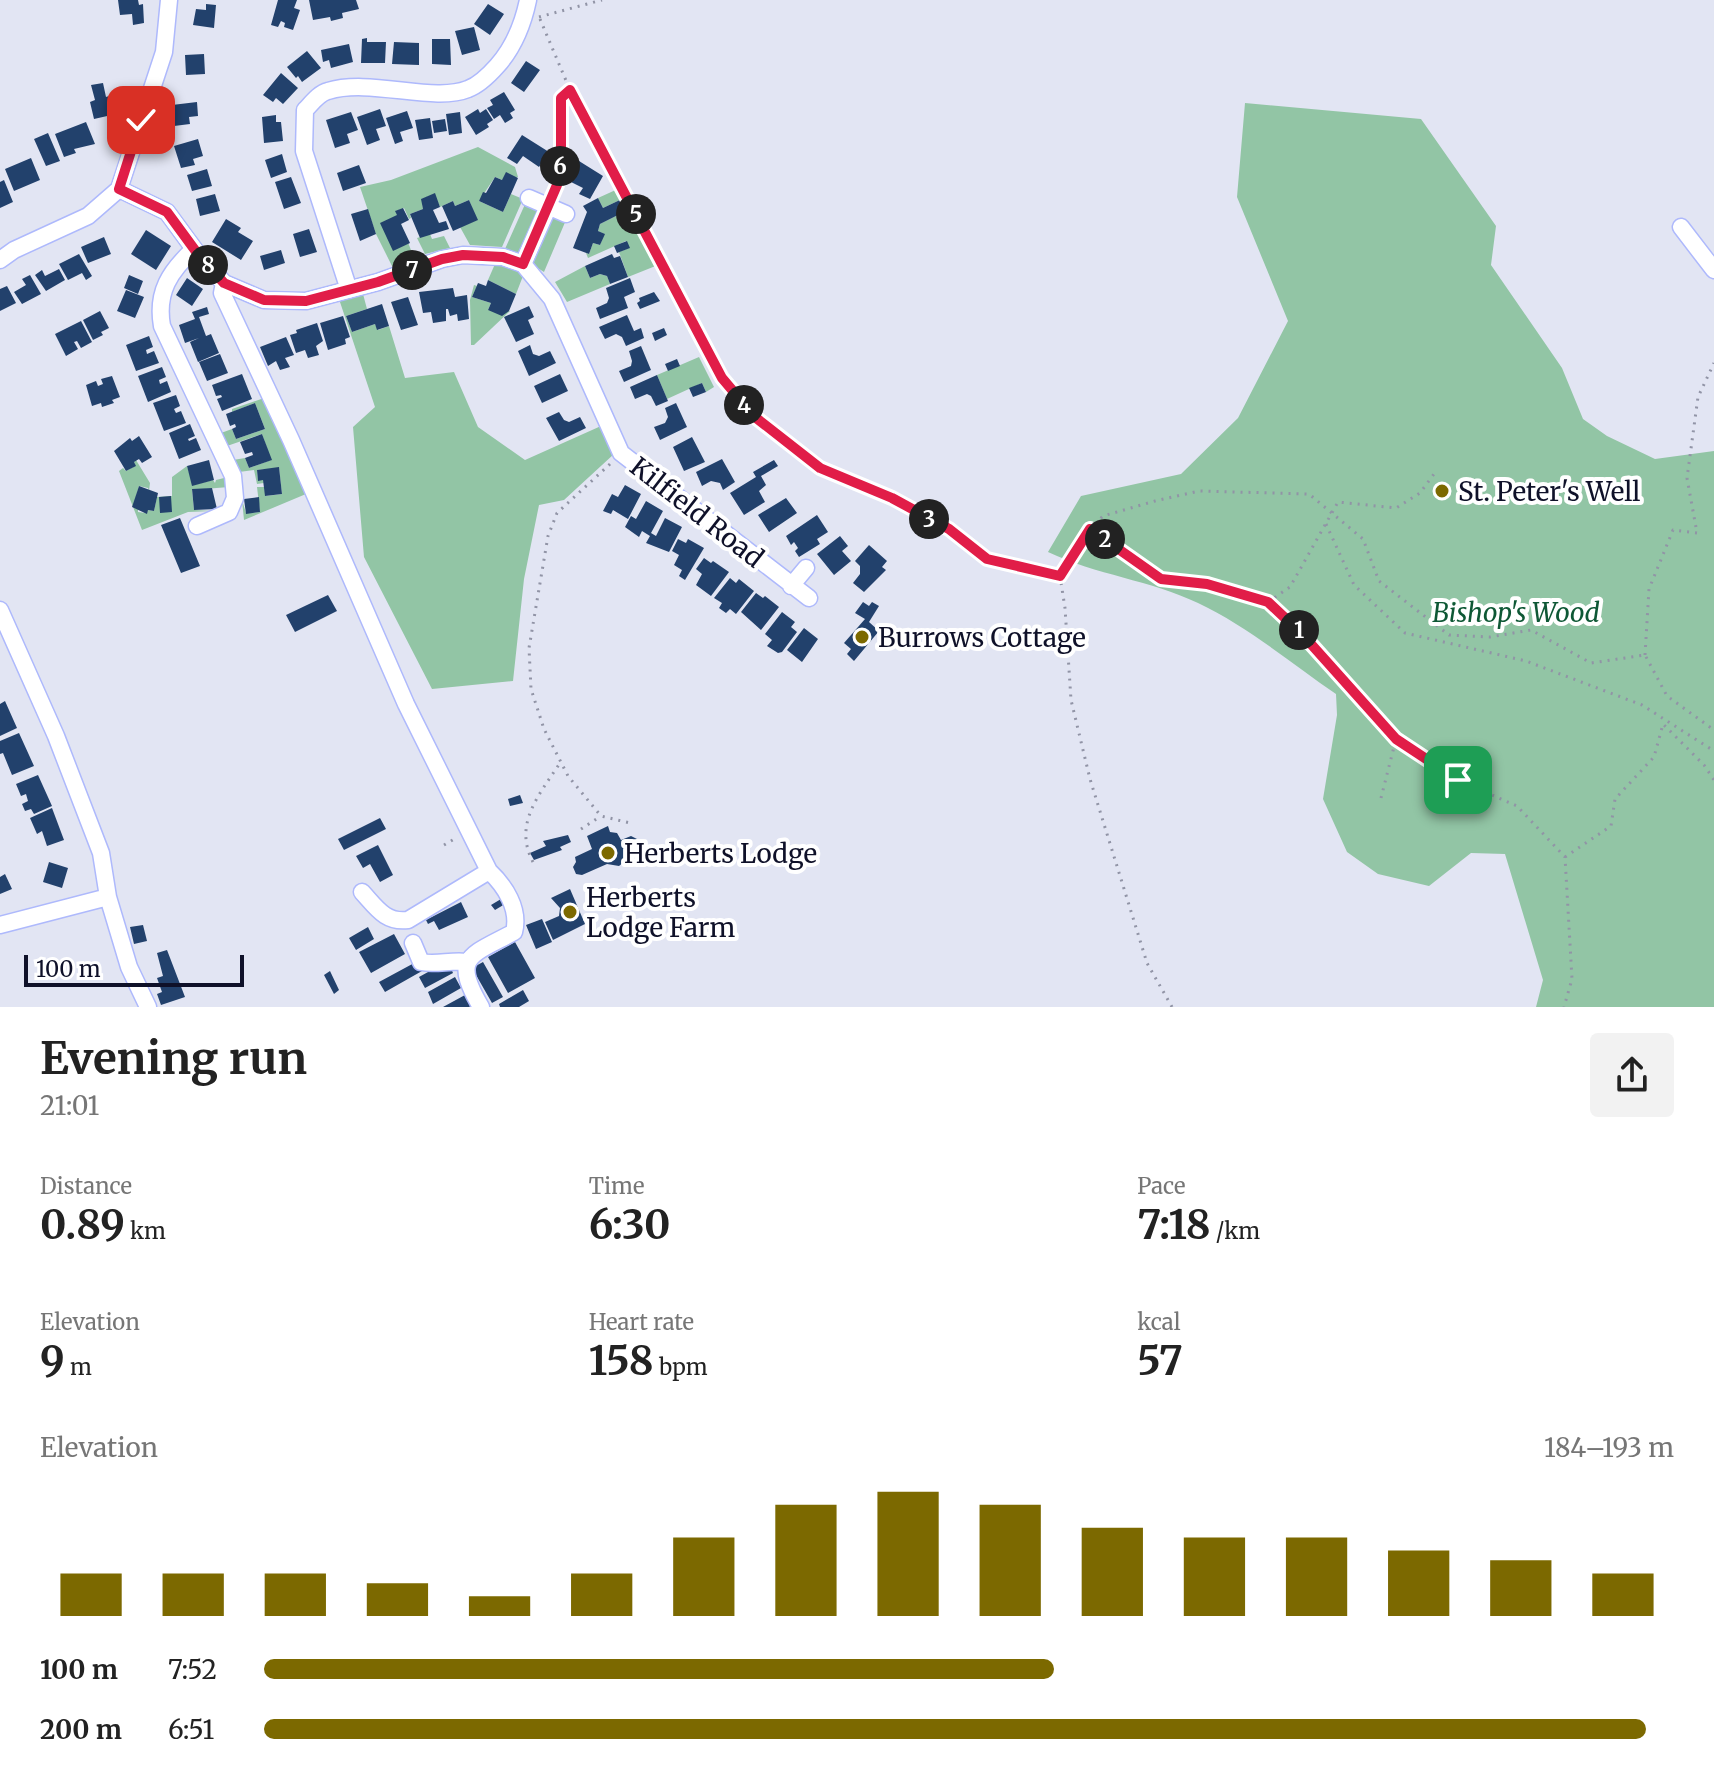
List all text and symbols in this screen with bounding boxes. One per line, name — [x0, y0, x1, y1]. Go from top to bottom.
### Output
pin — [107, 86, 175, 154]
icon: check — [119, 98, 163, 142]
pin: 6 — [540, 146, 580, 186]
text: 6 — [553, 152, 567, 180]
pin: 5 — [616, 194, 656, 234]
text: 5 — [630, 200, 642, 228]
pin: 8 — [188, 245, 228, 285]
pin: 7 — [392, 250, 432, 290]
text: 8 — [201, 251, 215, 279]
text: 7 — [405, 256, 419, 284]
pin: 4 — [724, 385, 764, 425]
text: 4 — [737, 391, 751, 419]
street label: Kilfield Road — [624, 450, 771, 575]
place label: St. Peter's Well — [1458, 475, 1640, 508]
marker: St. Peter's Well — [1433, 482, 1451, 500]
pin: 3 — [909, 499, 949, 539]
text: 3 — [923, 505, 935, 533]
pin: 2 — [1085, 519, 1125, 559]
text: 2 — [1099, 525, 1111, 553]
park label: Bishop's Wood — [1432, 596, 1600, 629]
pin: 1 — [1279, 610, 1319, 650]
text: 1 — [1294, 616, 1304, 644]
place label: Burrows Cottage — [878, 621, 1086, 654]
marker: Burrows Cottage — [853, 628, 871, 646]
pin — [1424, 746, 1492, 814]
icon: arrive — [1436, 758, 1480, 802]
place label: Herberts Lodge — [624, 837, 817, 870]
marker: Herberts Lodge — [599, 844, 617, 862]
place label: Herberts Lodge Farm — [586, 881, 736, 944]
marker: Herberts Lodge Farm — [561, 903, 579, 921]
scale bar — [24, 951, 244, 987]
text: 100 m — [36, 955, 101, 983]
text: Evening run — [40, 1031, 307, 1086]
button: share — [1590, 1033, 1674, 1117]
text: 21:01 — [40, 1089, 99, 1122]
text: Distance — [40, 1172, 132, 1200]
text: Time — [589, 1172, 644, 1200]
text: Pace — [1137, 1172, 1185, 1200]
text: 0.89 — [40, 1200, 125, 1250]
text: 6:30 — [589, 1200, 671, 1250]
text: 7:18 — [1137, 1200, 1211, 1250]
text: km — [125, 1217, 166, 1245]
text: /km — [1211, 1217, 1260, 1245]
text: Elevation — [40, 1308, 140, 1336]
text: Heart rate — [589, 1308, 694, 1336]
text: kcal — [1137, 1308, 1181, 1336]
text: 9 — [40, 1336, 65, 1386]
text: 158 — [589, 1336, 654, 1386]
text: 57 — [1137, 1336, 1183, 1386]
text: m — [65, 1353, 92, 1381]
text: bpm — [654, 1353, 708, 1381]
text: Elevation — [40, 1431, 158, 1464]
text: 184–193 m — [1544, 1431, 1674, 1464]
text: 100 m — [40, 1653, 118, 1686]
text: 7:52 — [168, 1653, 217, 1686]
text: 200 m — [40, 1713, 122, 1746]
text: 6:51 — [168, 1713, 214, 1746]

